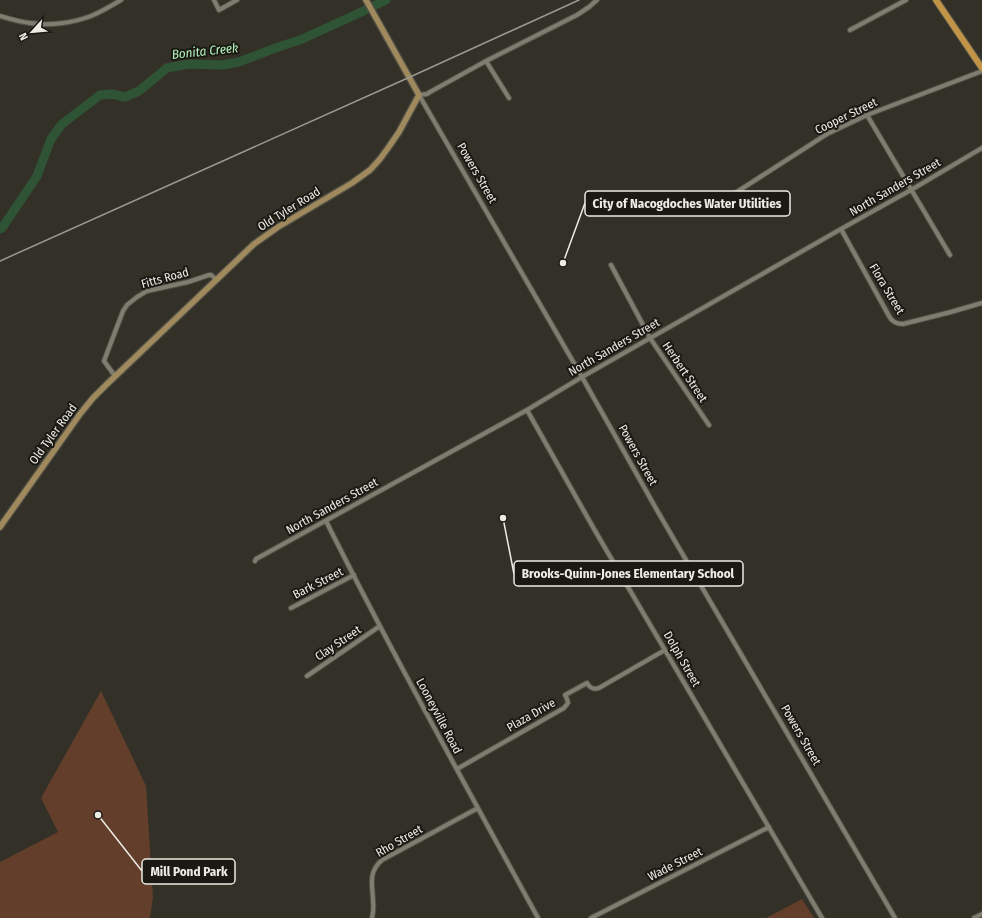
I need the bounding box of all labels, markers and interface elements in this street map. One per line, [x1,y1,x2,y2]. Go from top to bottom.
north arrow [12,12,52,52]
text: N [16,30,31,42]
water label: Bonita Creek [171,40,240,62]
street label: Cooper Street [813,95,879,137]
street label: Powers Street [454,140,500,206]
street label: North Sanders Street [847,155,943,219]
street label: Old Tyler Road [255,184,323,234]
callout: City of Nacogdoches Water Utilities [585,191,790,216]
text: City of Nacogdoches Water Utilities [592,196,782,211]
street label: Flora Street [866,261,908,317]
street label: Fitts Road [140,265,190,291]
street label: North Sanders Street [566,315,662,379]
street label: Herbert Street [660,339,710,405]
street label: Old Tyler Road [26,401,80,467]
street label: Powers Street [616,422,661,488]
street label: North Sanders Street [284,475,380,537]
callout: Brooks-Quinn-Jones Elementary School [514,561,743,586]
street label: Bark Street [291,564,346,602]
text: Brooks-Quinn-Jones Elementary School [522,566,735,581]
street label: Clay Street [312,622,364,663]
street label: Dolph Street [661,629,703,689]
street label: Looneyville Road [413,676,465,756]
street label: Plaza Drive [504,695,558,735]
street label: Powers Street [778,702,824,768]
street label: Rho Street [373,822,425,860]
street label: Wade Street [645,844,705,884]
callout: Mill Pond Park [142,859,235,884]
text: Mill Pond Park [150,864,228,879]

